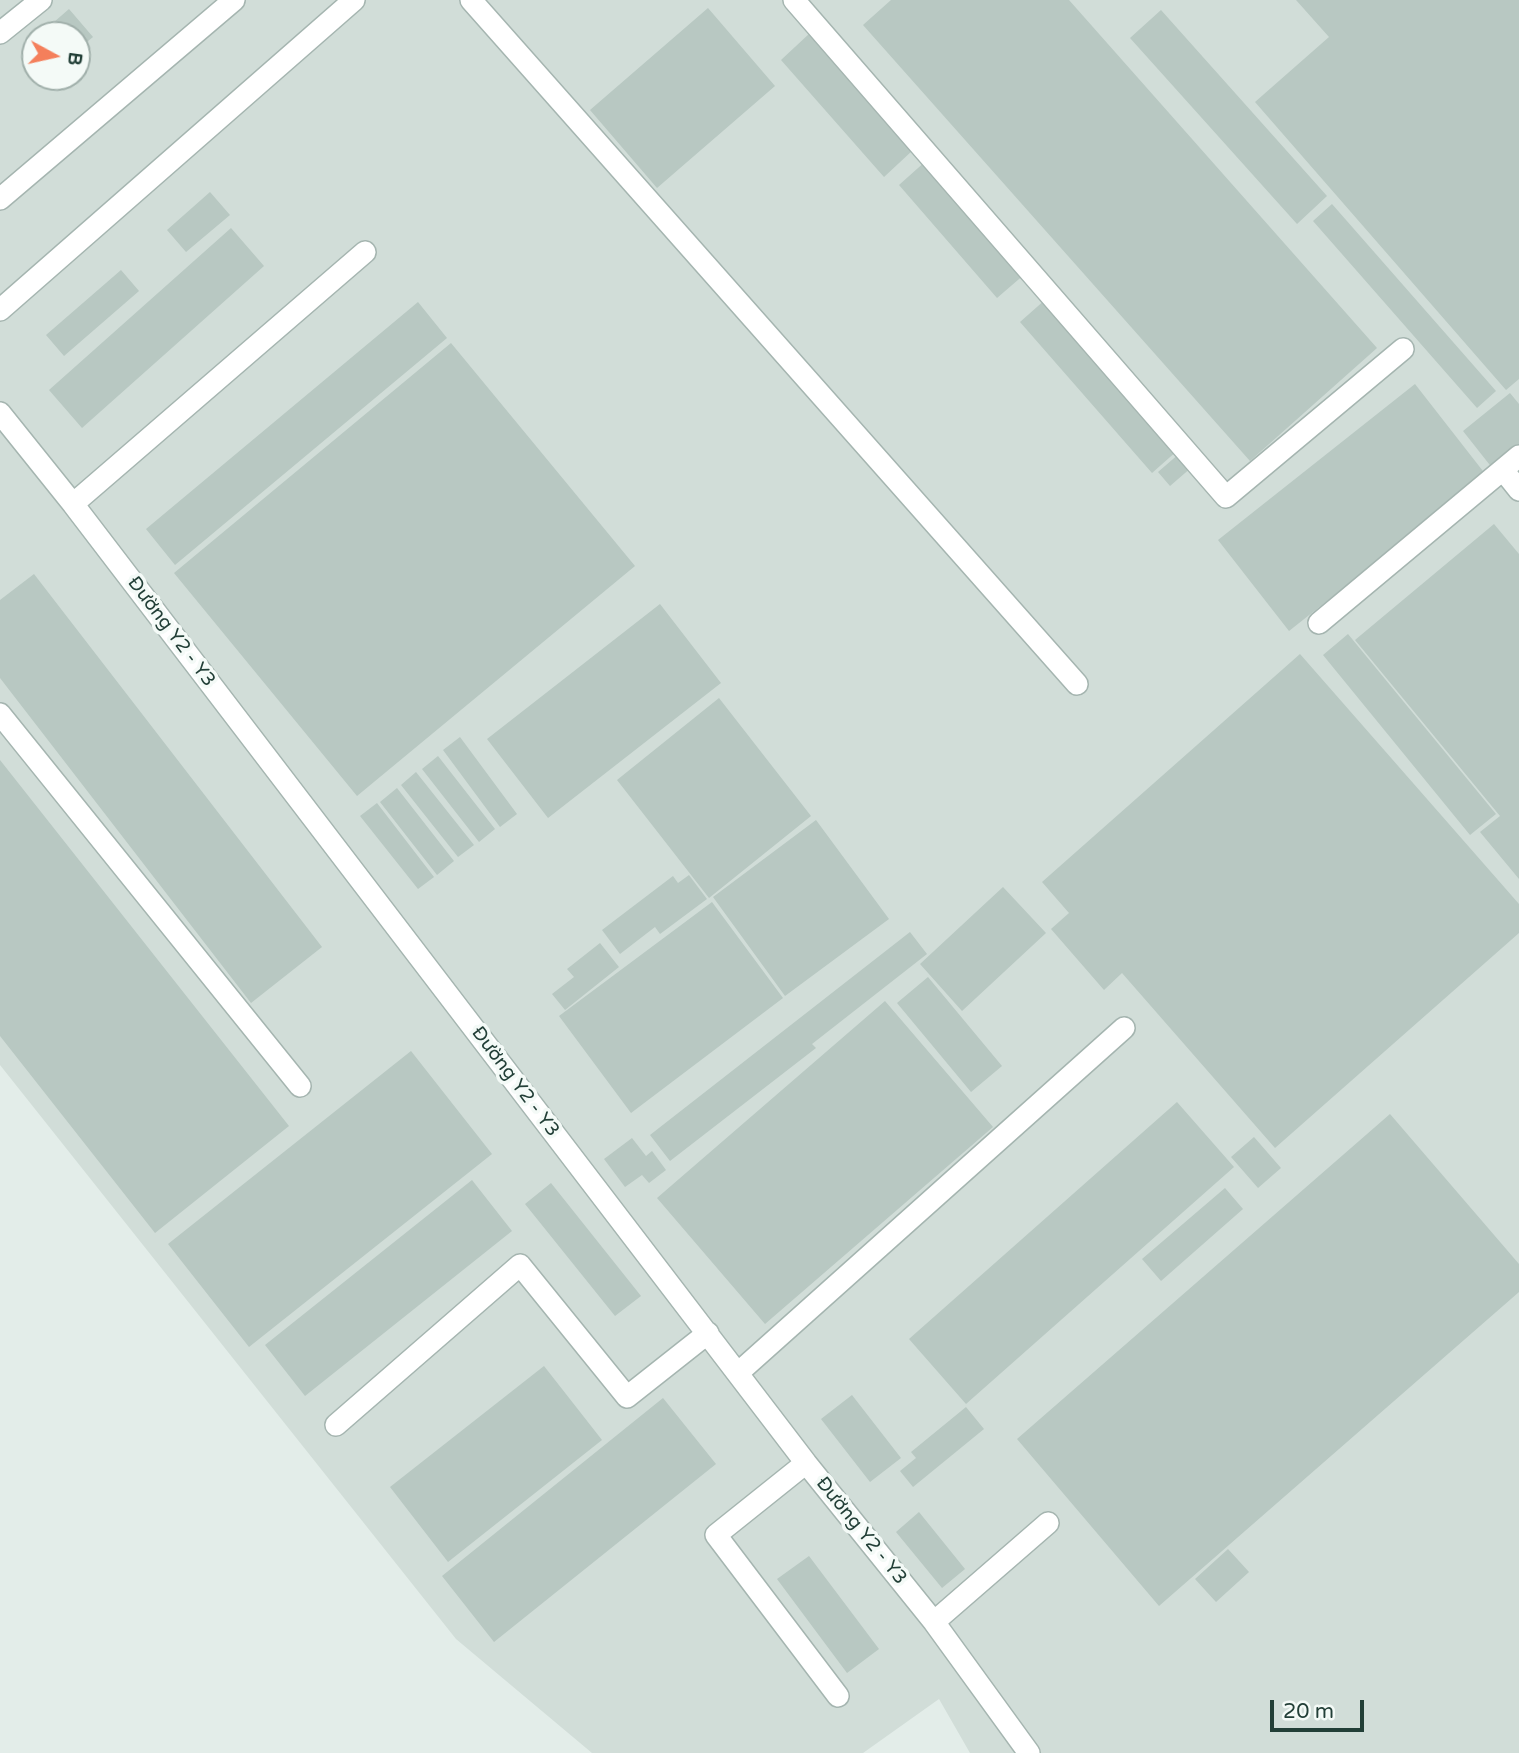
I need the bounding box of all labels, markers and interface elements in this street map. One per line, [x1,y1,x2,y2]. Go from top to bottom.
north arrow [21,21,91,91]
text: B [63,51,87,67]
street label: Đường Y2 - Y3 [122,573,220,691]
street label: Đường Y2 - Y3 [466,1023,564,1141]
street label: Đường Y2 - Y3 [811,1473,911,1589]
scale bar [1274,1686,1368,1730]
text: 20 m [1283,1699,1334,1724]

